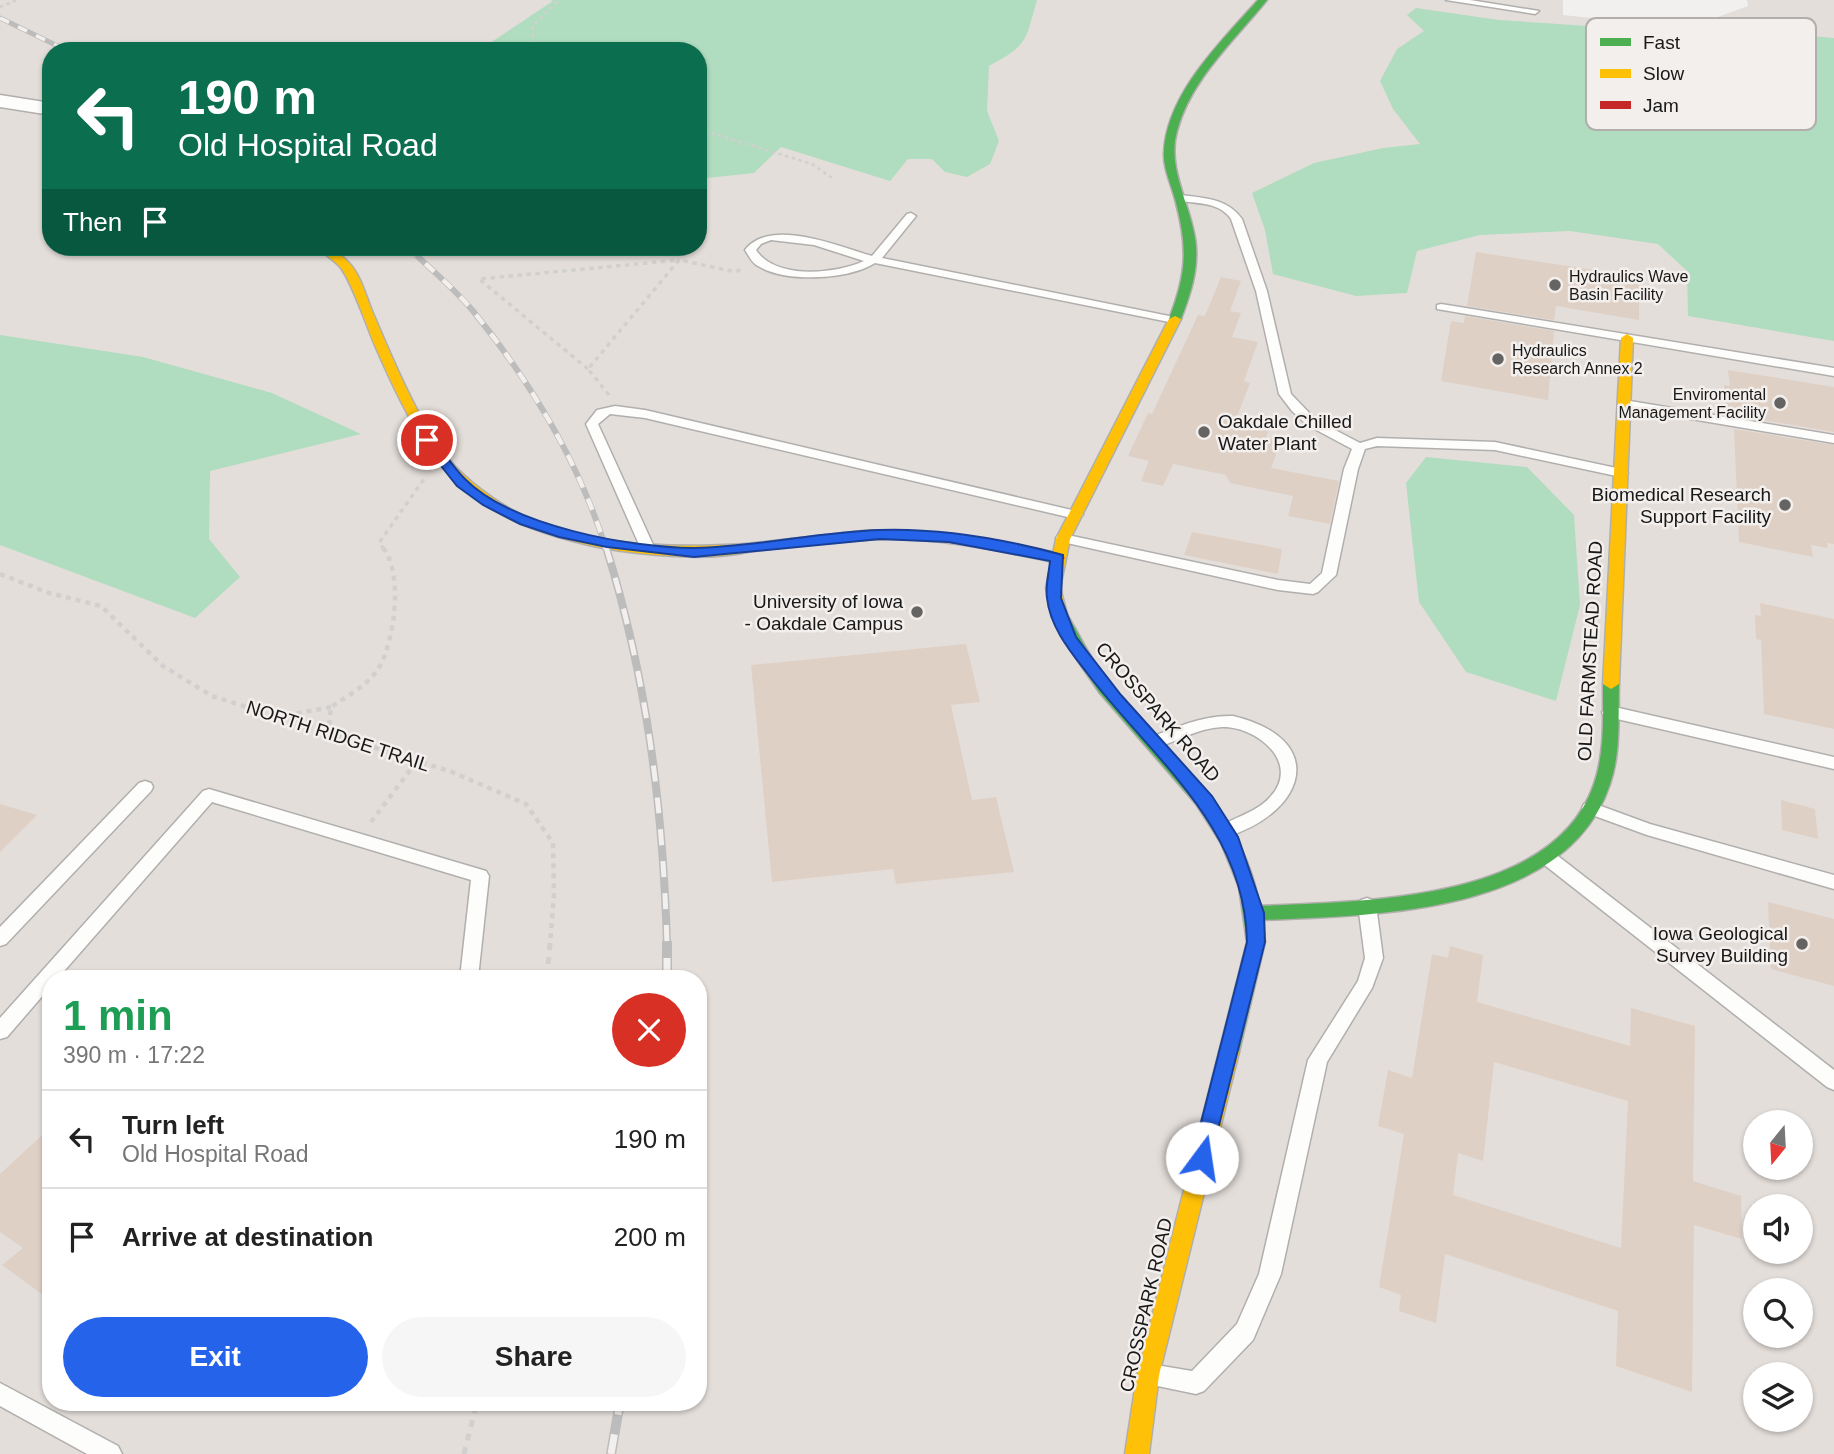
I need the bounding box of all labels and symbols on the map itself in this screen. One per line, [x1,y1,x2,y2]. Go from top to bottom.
legend [1586,18,1816,130]
text: Fast [1643,32,1681,53]
text: Slow [1643,63,1684,84]
text: Jam [1643,95,1679,116]
place label: Hydraulics Wave Basin Facility [1569,268,1689,303]
marker: Hydraulics Wave Basin Facility [1547,277,1563,293]
place label: Hydraulics Research Annex 2 [1512,342,1643,377]
marker: Hydraulics Research Annex 2 [1490,351,1506,367]
place label: Enviromental Management Facility [1618,386,1766,421]
marker: Enviromental Management Facility [1772,395,1788,411]
pin [397,410,457,470]
place label: Oakdale Chilled Water Plant [1218,411,1352,454]
marker: Oakdale Chilled Water Plant [1196,424,1212,440]
place label: Biomedical Research Support Facility [1591,484,1771,527]
marker: Biomedical Research Support Facility [1777,497,1793,513]
street label: OLD FARMSTEAD ROAD [1574,540,1606,762]
place label: University of Iowa - Oakdale Campus [745,591,903,634]
marker: University of Iowa - Oakdale Campus [909,604,925,620]
street label: CROSSPARK ROAD [1092,638,1224,786]
street label: NORTH RIDGE TRAIL [244,696,432,776]
place label: Iowa Geological Survey Building [1653,923,1788,966]
marker: Iowa Geological Survey Building [1794,936,1810,952]
north arrow [1743,1110,1813,1180]
position arrow [1165,1121,1239,1195]
street label: CROSSPARK ROAD [1116,1216,1176,1394]

